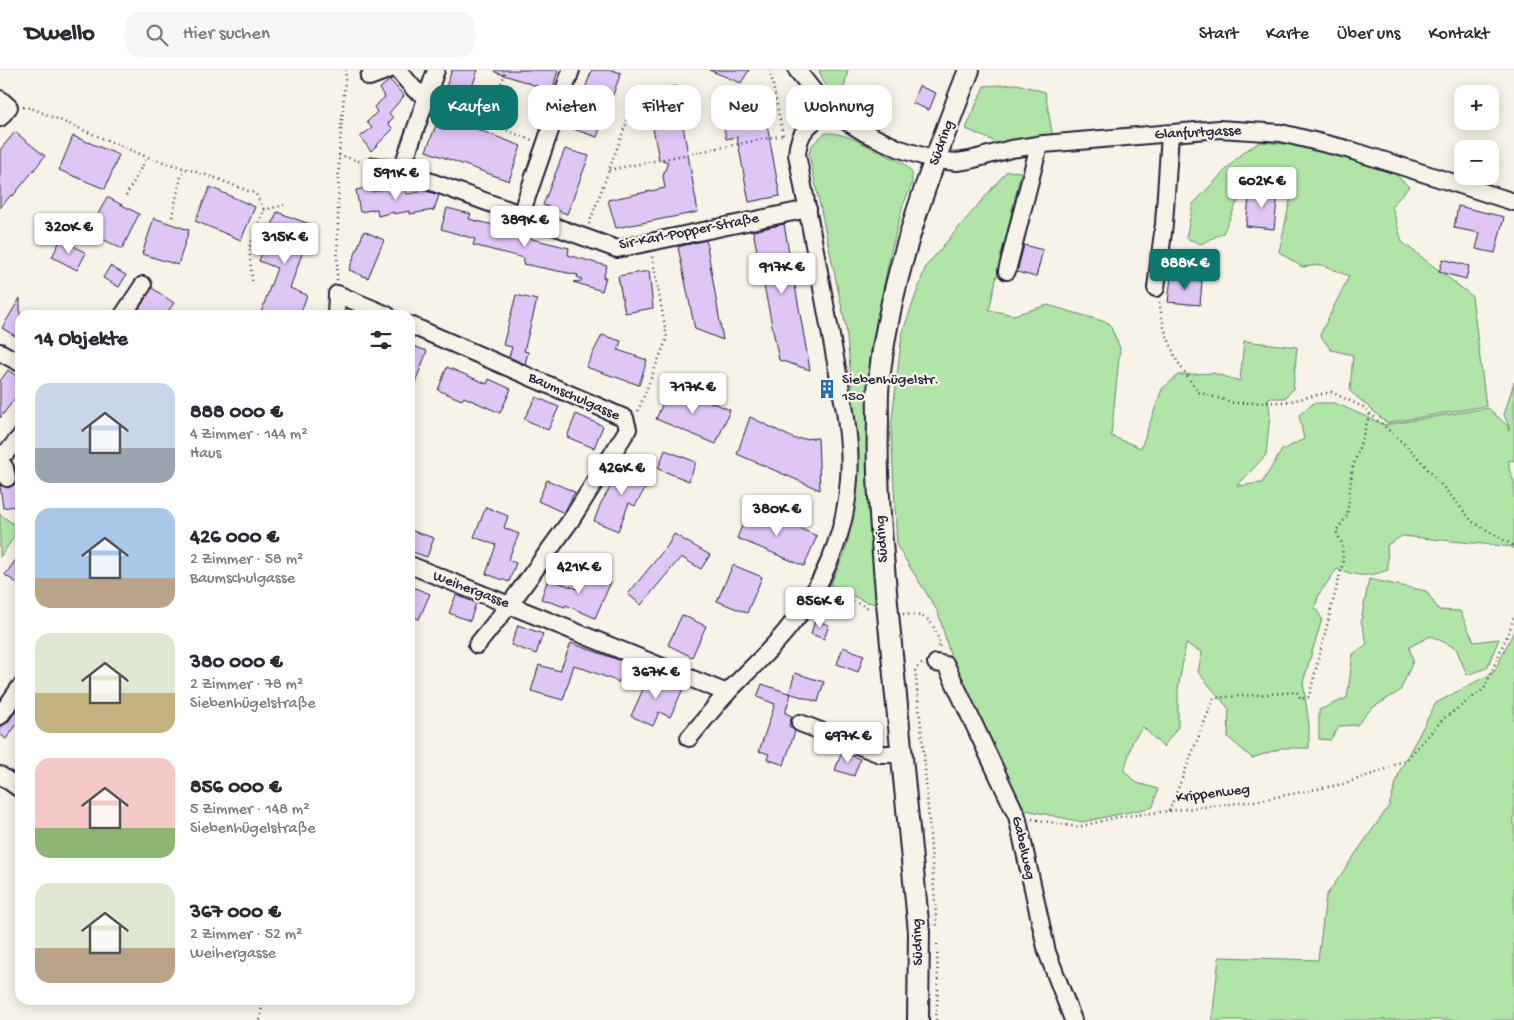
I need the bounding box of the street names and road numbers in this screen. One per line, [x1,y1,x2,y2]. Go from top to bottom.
street label: Südring [926,118,958,168]
street label: Glanfurtgasse [1154,122,1242,144]
street label: Sir-Karl-Popper-Straße [617,210,761,254]
street label: Baumschulgasse [524,368,623,425]
street label: Südring [871,515,893,563]
street label: Weihergasse [430,567,512,613]
street label: Krippenweg [1175,781,1251,807]
street label: Gabelweg [1007,814,1039,882]
street label: Südring [908,918,928,966]

